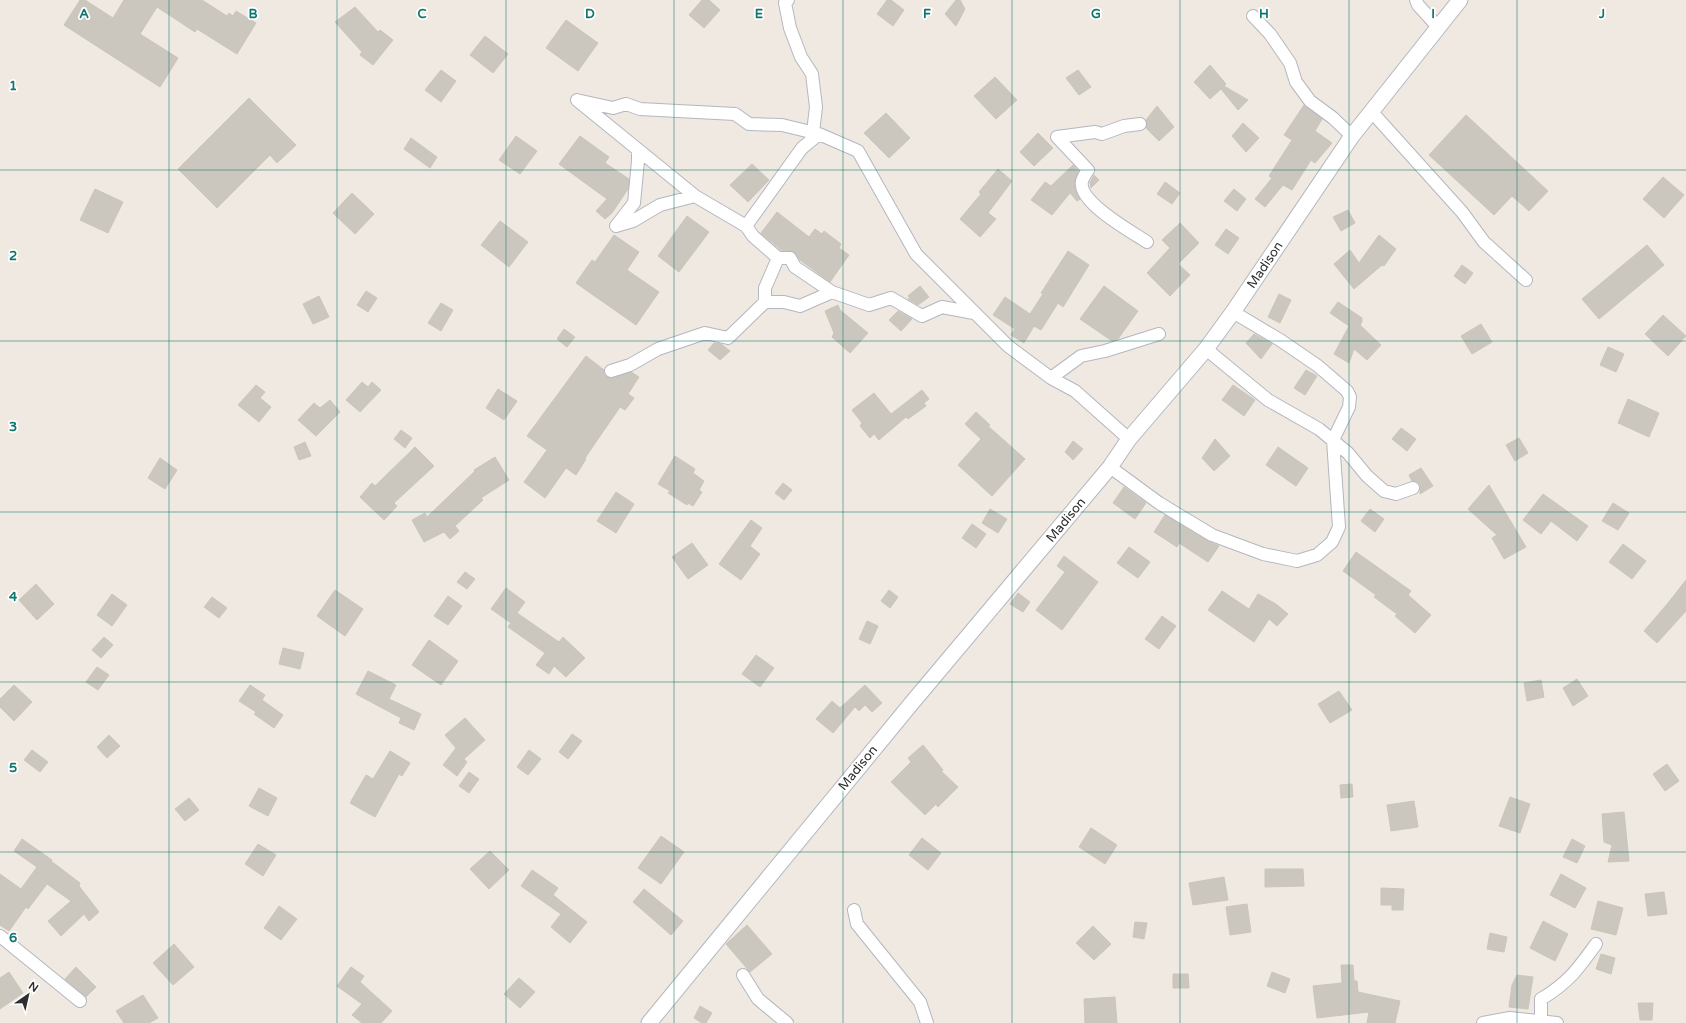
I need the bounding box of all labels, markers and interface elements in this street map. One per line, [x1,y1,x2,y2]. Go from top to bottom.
text: A [79,6,89,22]
text: B [248,6,258,22]
text: C [417,6,427,22]
text: D [585,6,595,22]
text: E [755,6,763,22]
text: F [923,6,931,22]
text: G [1091,6,1101,22]
text: H [1259,6,1269,22]
text: I [1431,6,1435,22]
text: J [1598,6,1605,22]
text: 1 [9,78,17,94]
street label: Madison [1243,238,1287,292]
text: 2 [9,248,17,264]
text: 3 [9,419,17,435]
street label: Madison [1043,494,1089,546]
text: 4 [9,589,18,605]
street label: Madison [835,742,881,794]
text: 5 [9,760,17,776]
text: 6 [9,930,17,946]
north arrow [8,975,48,1015]
text: N [26,979,41,995]

